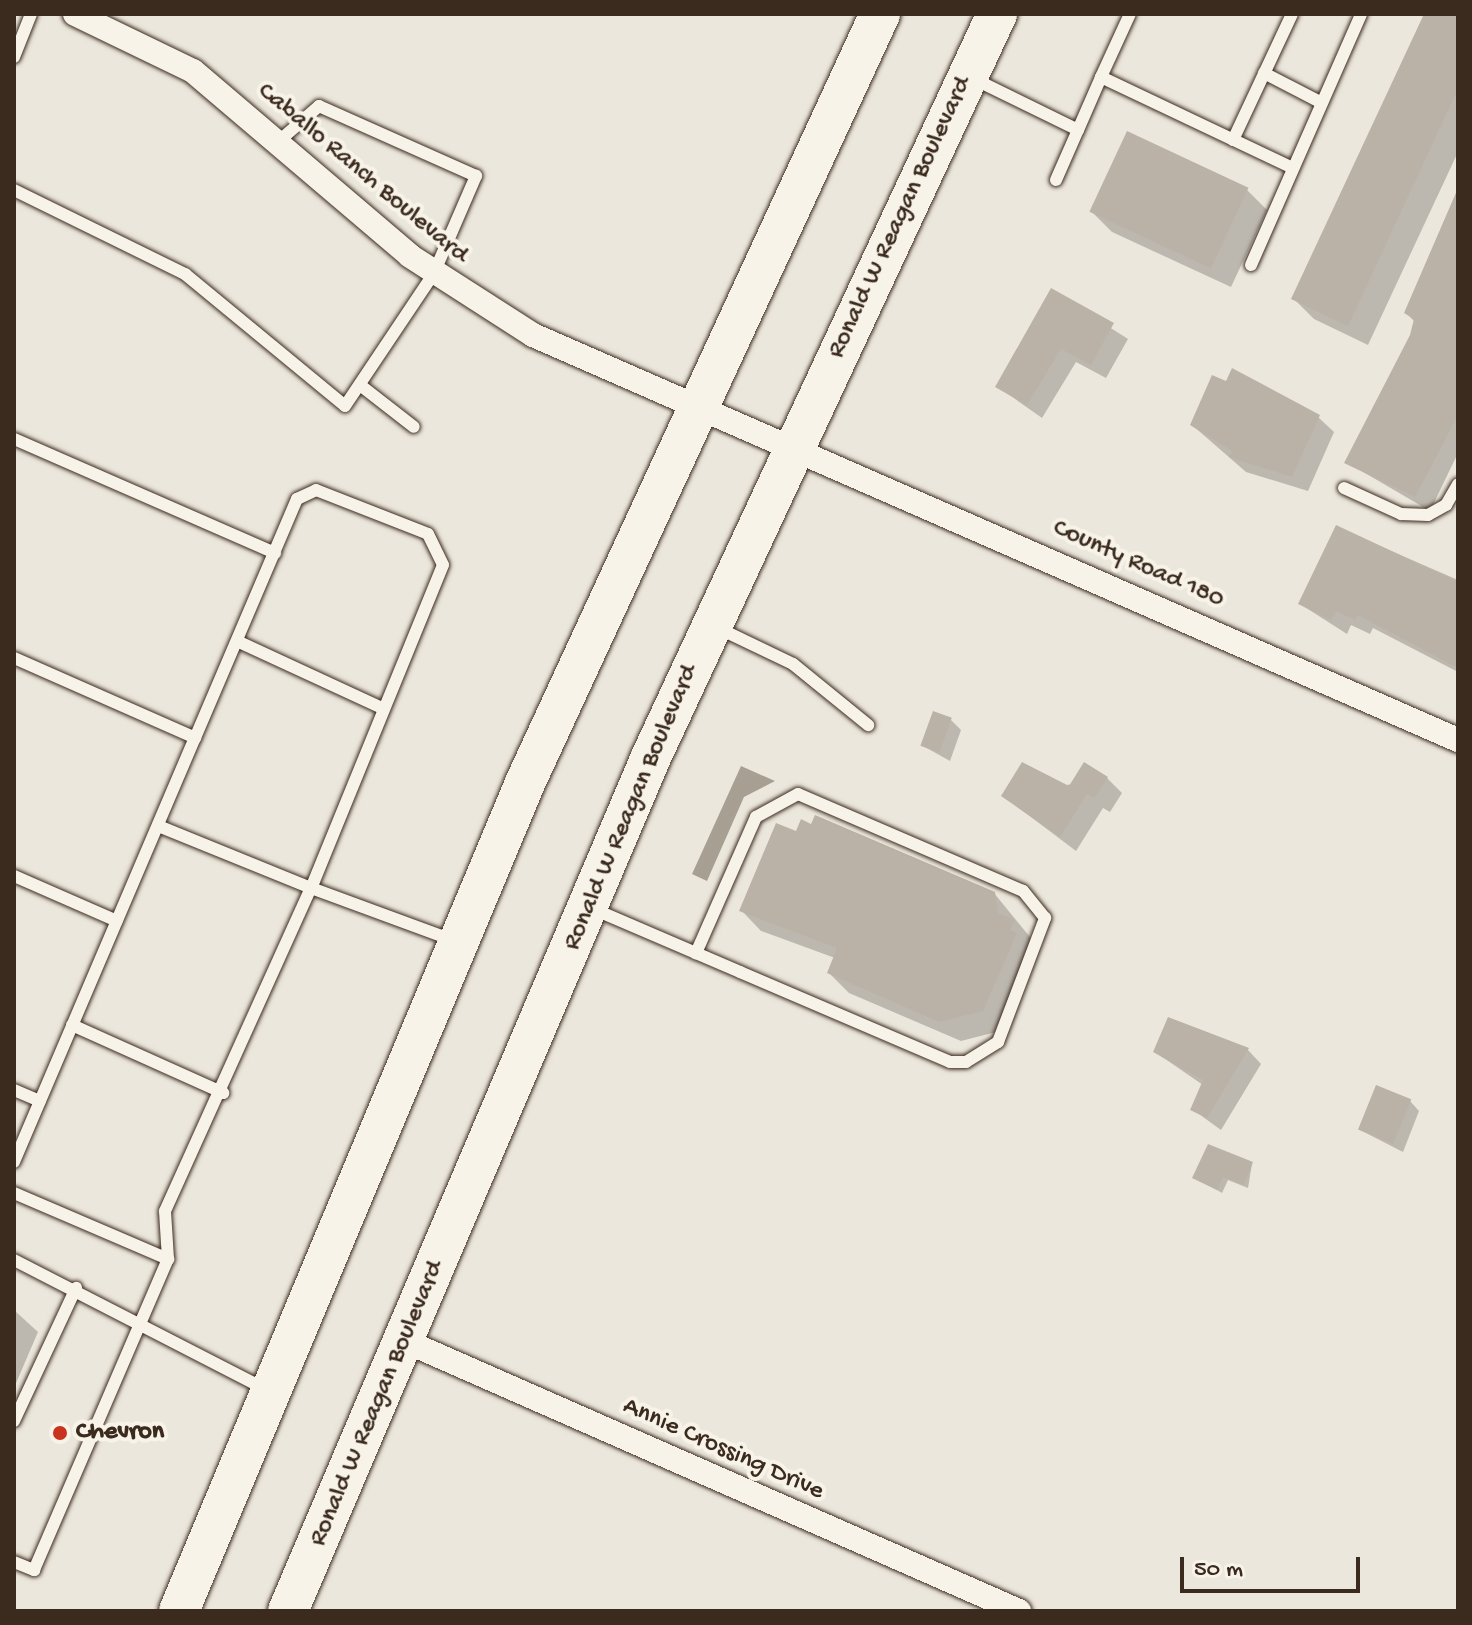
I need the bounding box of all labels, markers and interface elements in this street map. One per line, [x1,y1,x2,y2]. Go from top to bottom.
street label: Ronald W Reagan Boulevard [822,72,980,364]
street label: Caballo Ranch Boulevard [250,77,474,271]
street label: County Road 180 [1048,513,1228,617]
street label: Ronald W Reagan Boulevard [558,661,706,955]
street label: Ronald W Reagan Boulevard [304,1257,452,1551]
street label: Annie Crossing Drive [618,1392,828,1508]
place label: Chevron [76,1417,164,1449]
marker: Chevron [51,1424,69,1442]
scale bar [1184,1541,1364,1591]
text: 50 m [1194,1556,1243,1585]

